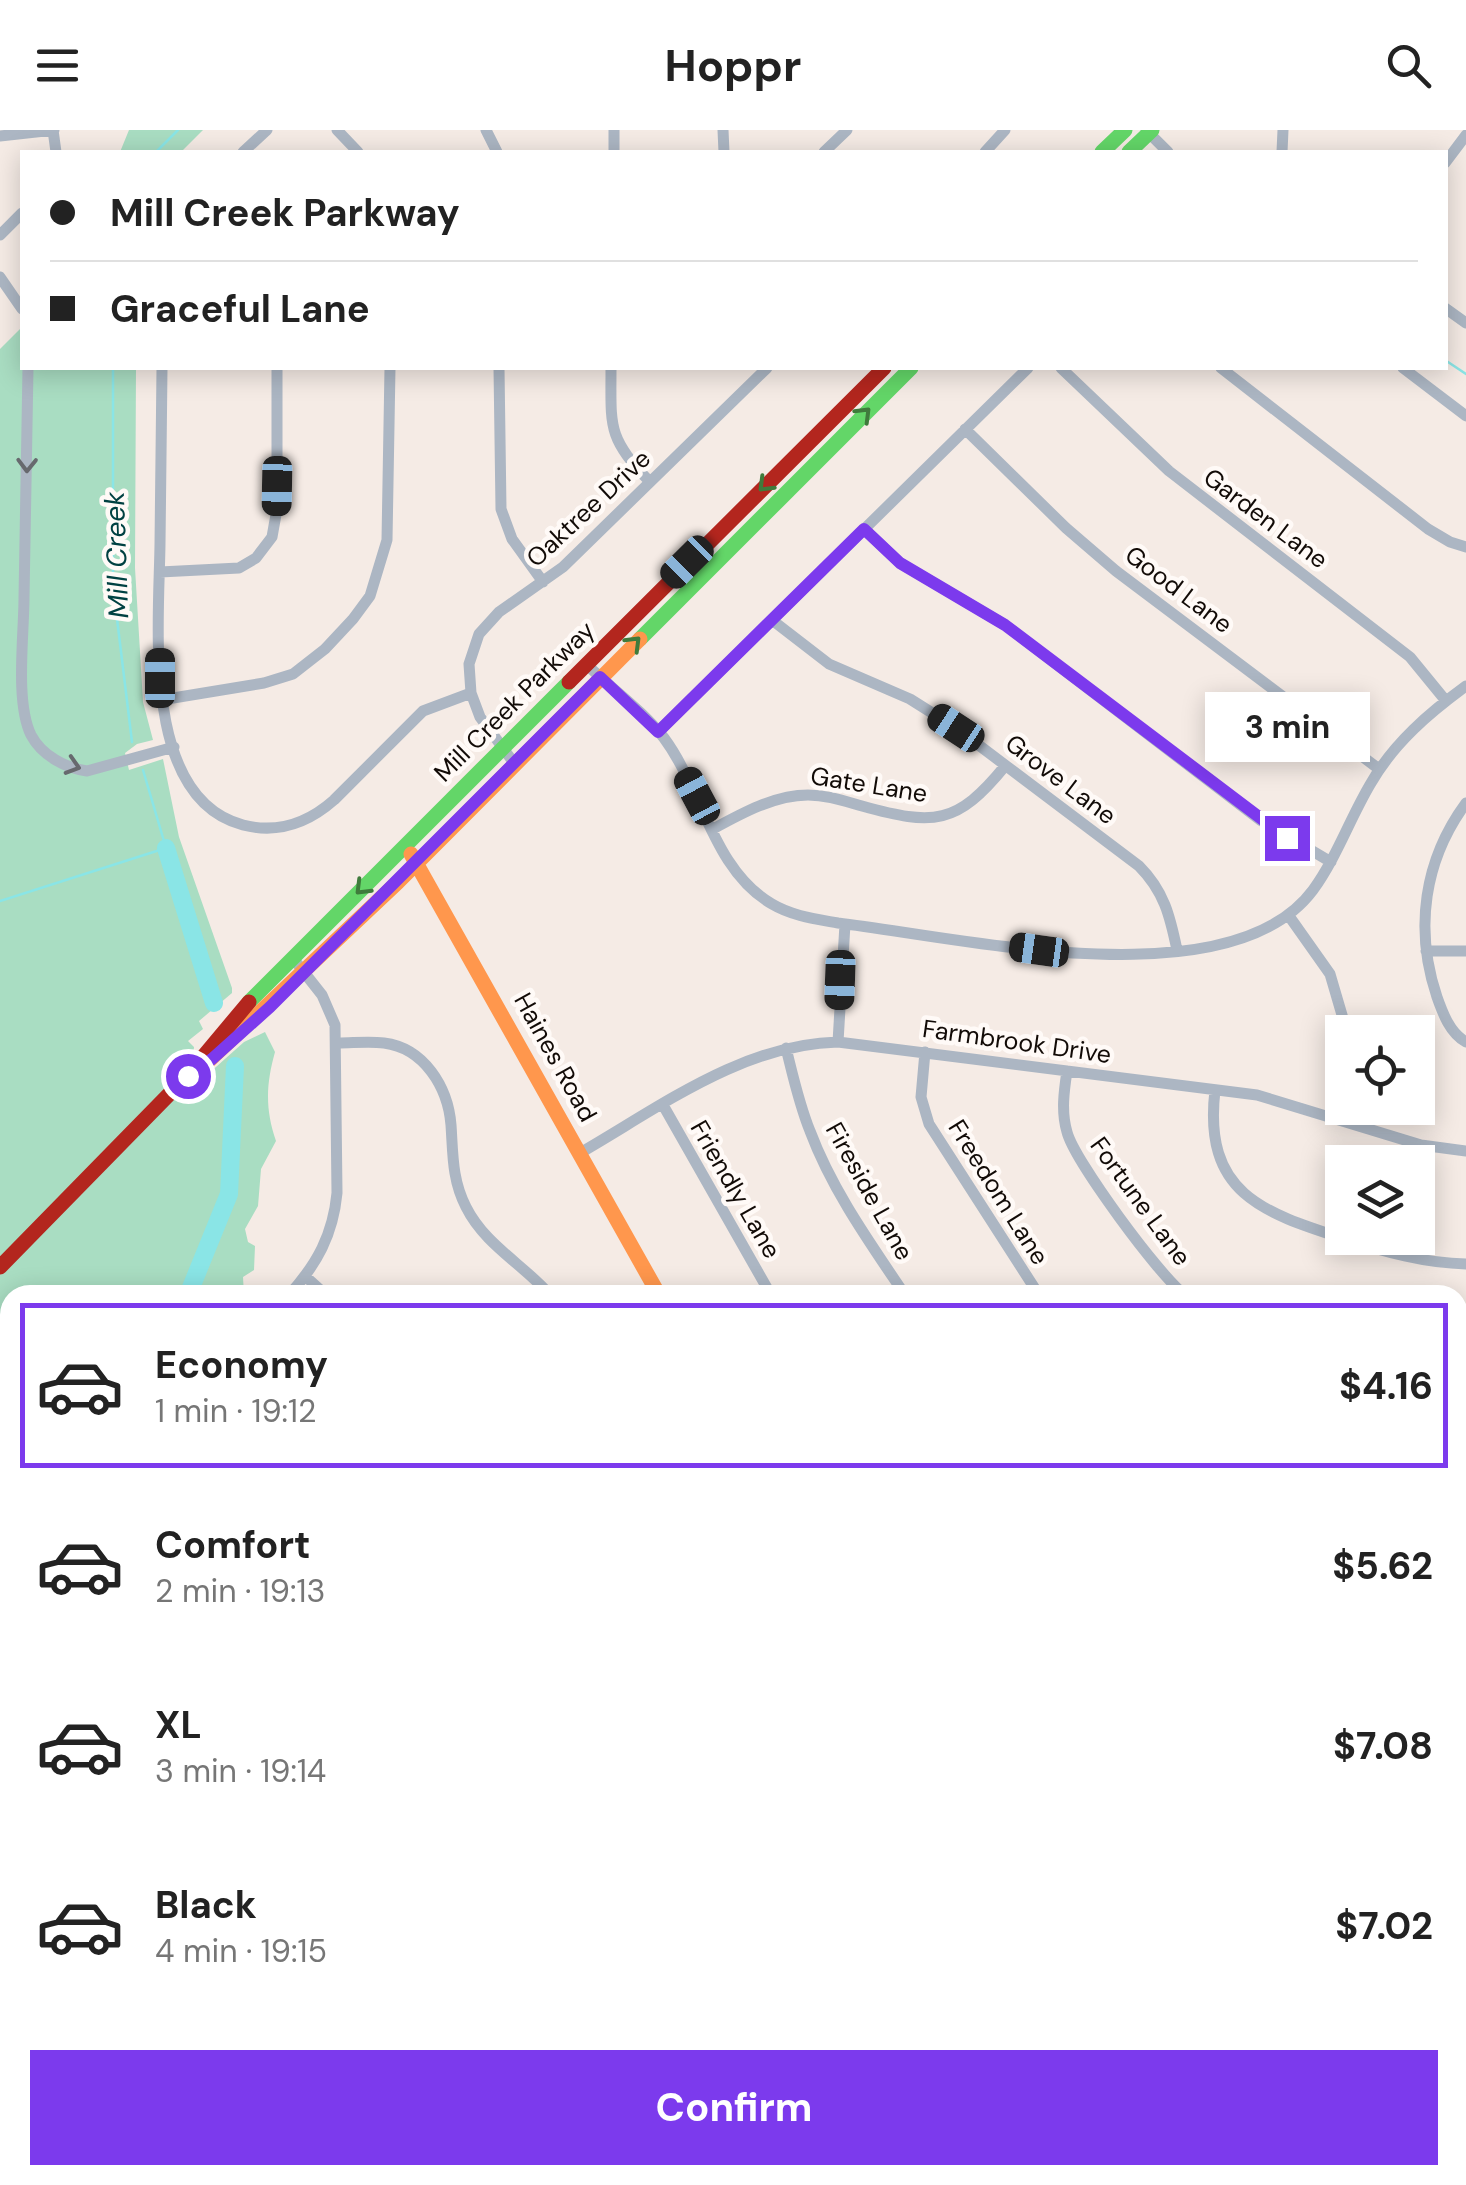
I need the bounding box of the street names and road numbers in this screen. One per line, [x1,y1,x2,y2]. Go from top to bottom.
street label: Oaktree Drive [519,442,658,574]
street label: Garden Lane [1197,461,1335,576]
street label: Good Lane [1118,538,1239,641]
street label: Mill Creek Parkway [427,614,602,789]
street label: Grove Lane [999,727,1123,832]
street label: Gate Lane [808,759,930,810]
street label: Haines Road [507,987,605,1128]
street label: Farmbrook Drive [920,1012,1113,1071]
street label: Freedom Lane [941,1113,1056,1271]
street label: Friendly Lane [683,1114,788,1264]
street label: Fireside Lane [818,1116,921,1266]
street label: Fortune Lane [1083,1130,1198,1272]

